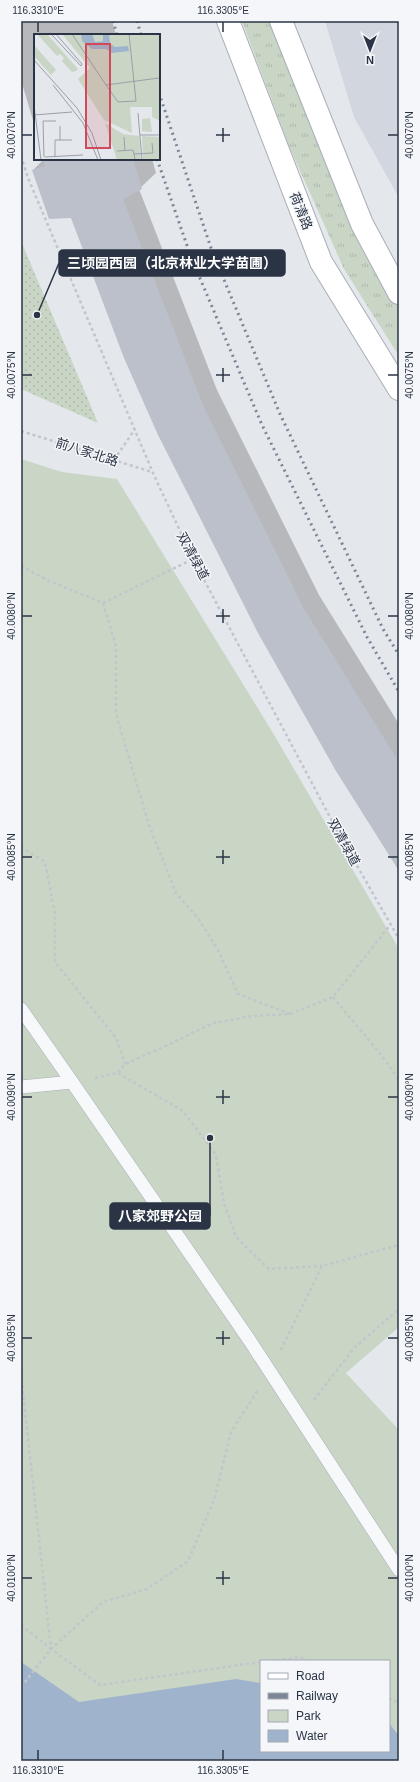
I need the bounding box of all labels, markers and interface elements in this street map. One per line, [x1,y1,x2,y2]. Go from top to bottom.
text: 116.3310°E [12,5,64,16]
text: 116.3305°E [197,5,249,16]
north arrow [350,30,390,70]
inset map [34,34,160,160]
text: N [366,54,374,66]
text: 40.0070°N [6,111,17,159]
text: 40.0070°N [404,111,415,159]
street label: 荷清路 [287,190,315,232]
callout: 三顷园西园（北京林业大学苗圃） [59,250,285,276]
text: 三顷园西园（北京林业大学苗圃） [67,255,277,271]
text: 40.0075°N [6,351,17,399]
text: 40.0075°N [404,351,415,399]
street label: 前八家北路 [54,435,120,469]
street label: 双清绿道 [174,530,212,582]
text: 40.0080°N [6,592,17,640]
text: 40.0080°N [404,592,415,640]
street label: 双清绿道 [325,816,363,868]
text: 40.0085°N [6,833,17,881]
text: 40.0085°N [404,833,415,881]
text: 40.0090°N [6,1073,17,1121]
text: 40.0090°N [404,1073,415,1121]
callout: 八家郊野公园 [110,1203,210,1229]
text: 八家郊野公园 [118,1208,202,1224]
text: 40.0095°N [6,1314,17,1362]
text: 40.0095°N [404,1314,415,1362]
text: 40.0100°N [6,1554,17,1602]
text: 40.0100°N [404,1554,415,1602]
legend [260,1660,390,1752]
text: Road [296,1669,325,1683]
text: Railway [296,1689,338,1703]
text: Park [296,1709,322,1723]
text: Water [296,1729,328,1743]
text: 116.3310°E [12,1765,64,1776]
text: 116.3305°E [197,1765,249,1776]

